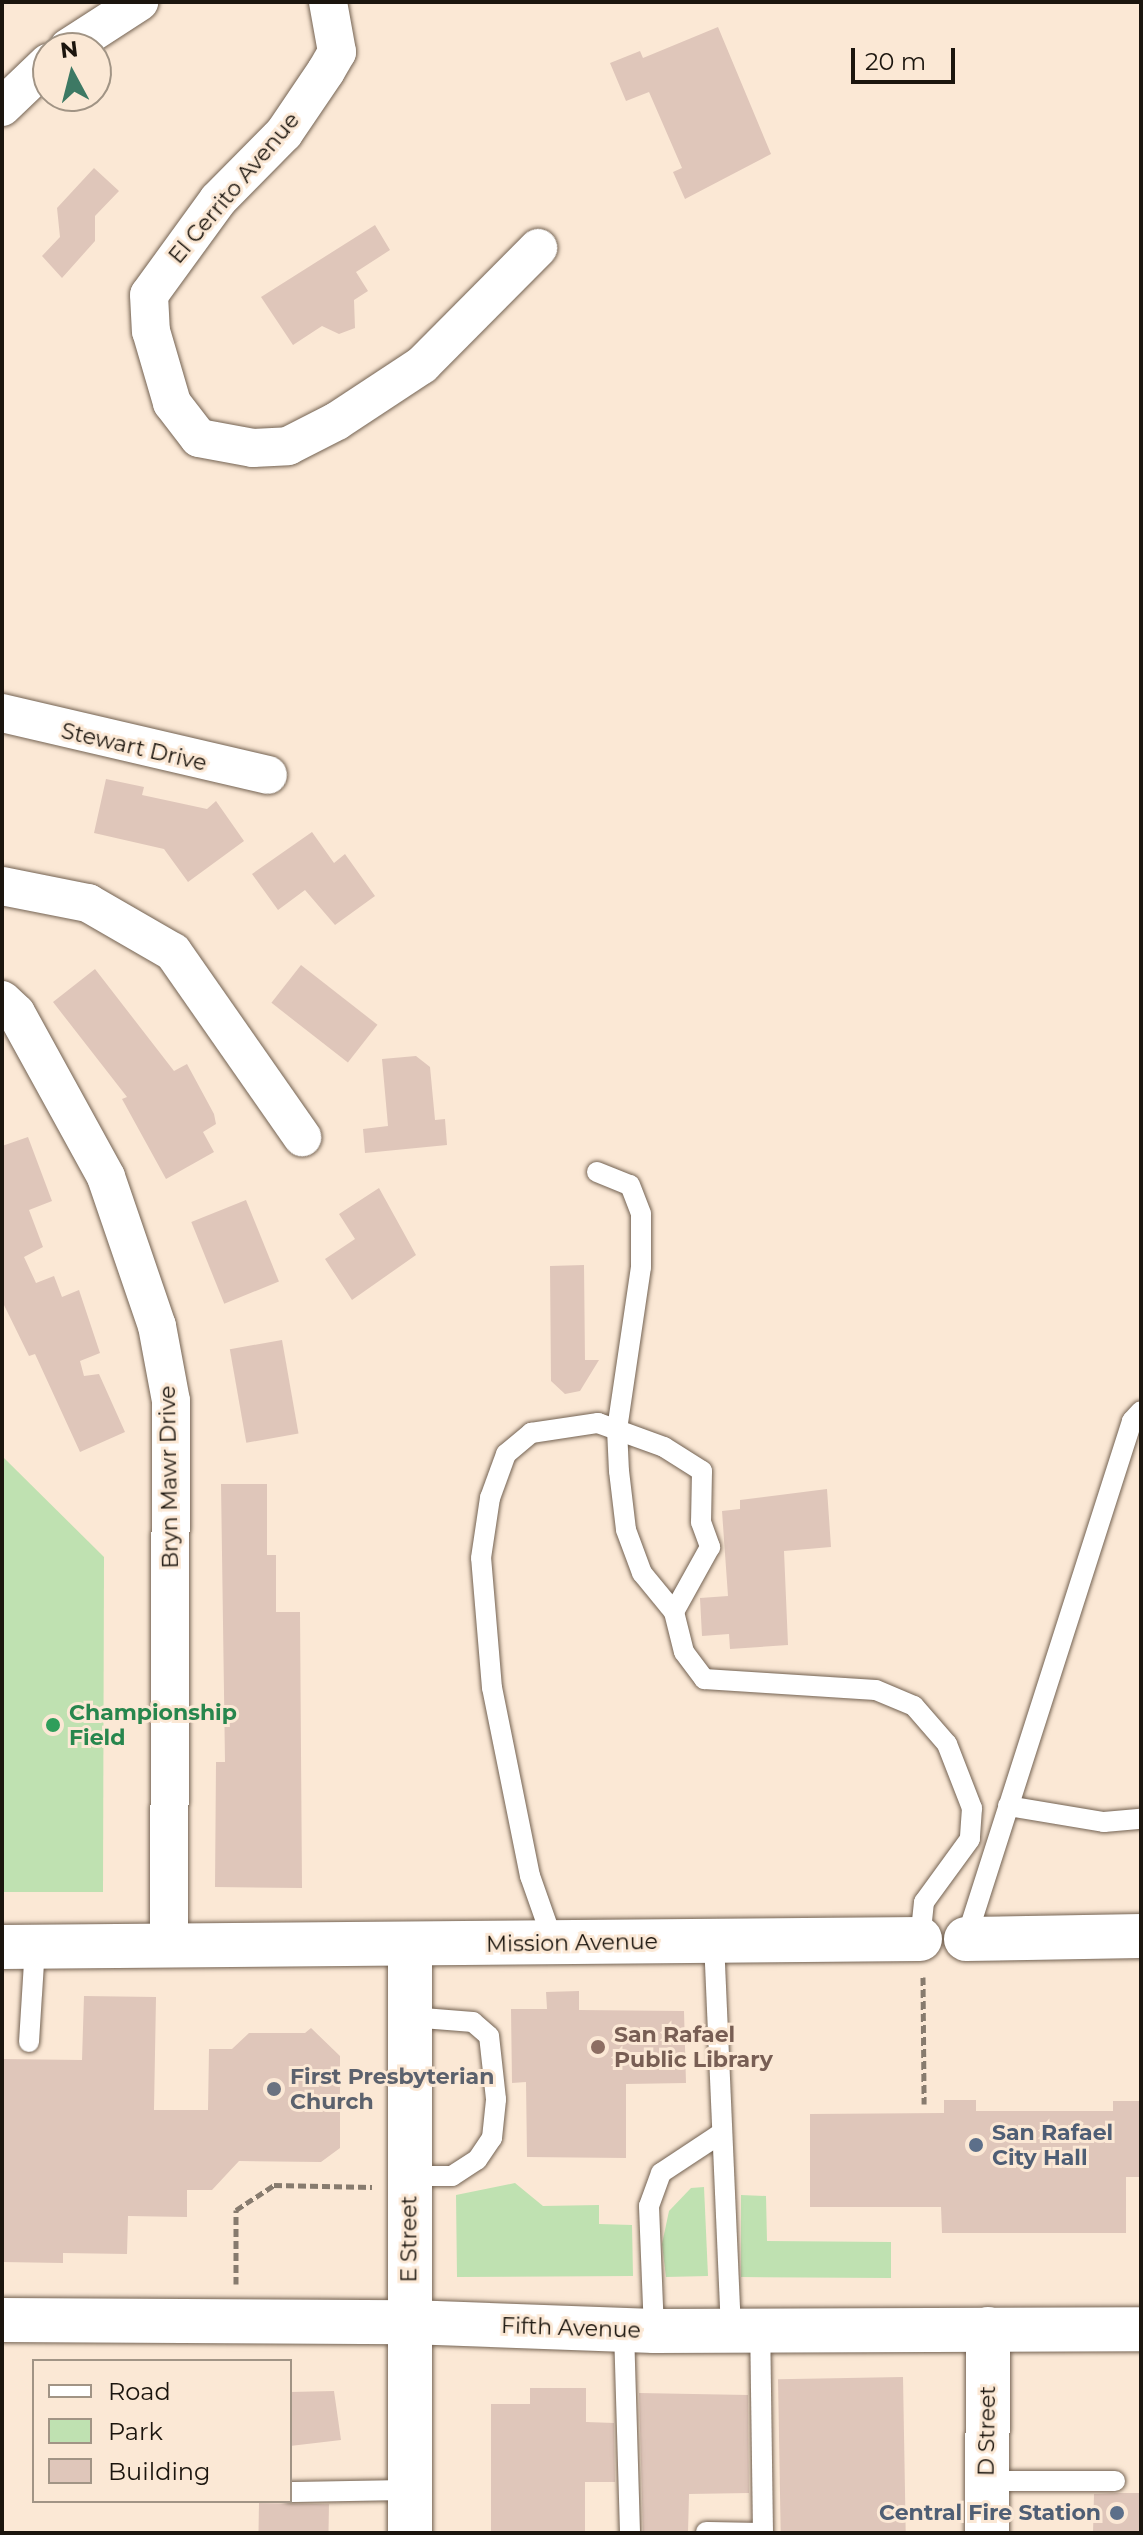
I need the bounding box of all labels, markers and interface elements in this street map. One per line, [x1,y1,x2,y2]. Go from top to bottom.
north arrow [32,32,112,112]
scale bar [855,32,959,82]
text: N [59,35,80,64]
text: 20 m [865,47,926,76]
street label: El Cerrito Avenue [163,107,305,269]
street label: Stewart Drive [59,717,209,777]
street label: Bryn Mawr Drive [154,1385,184,1569]
place label: Championship Field [69,1699,237,1750]
marker: Championship Field [44,1716,62,1734]
street label: Mission Avenue [486,1928,658,1958]
place label: San Rafael Public Library [614,2021,773,2072]
marker: San Rafael Public Library [589,2038,607,2056]
place label: First Presbyterian Church [290,2063,494,2114]
marker: First Presbyterian Church [265,2080,283,2098]
place label: San Rafael City Hall [992,2119,1113,2170]
marker: San Rafael City Hall [967,2136,985,2154]
street label: E Street [396,2196,422,2282]
street label: Fifth Avenue [501,2312,641,2344]
legend [32,2359,292,2503]
text: Road [108,2377,171,2406]
street label: D Street [973,2386,1001,2476]
text: Park [108,2417,163,2446]
text: Building [108,2457,211,2486]
place label: Central Fire Station [879,2500,1101,2526]
marker: Central Fire Station [1108,2504,1126,2522]

